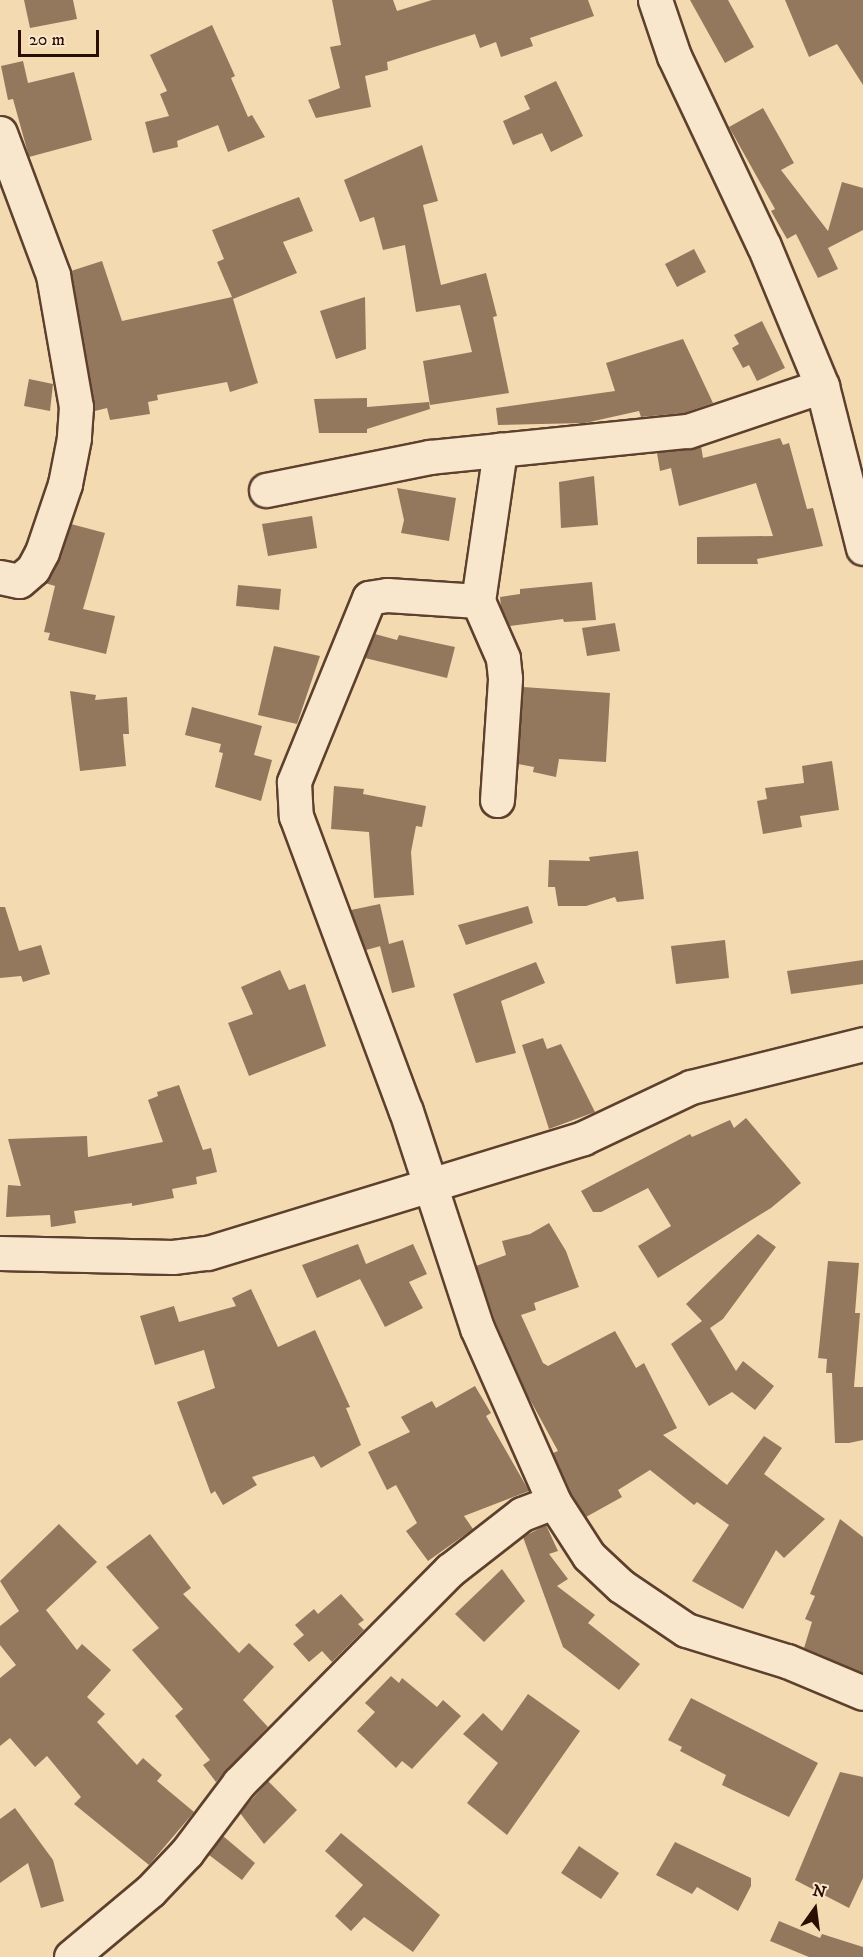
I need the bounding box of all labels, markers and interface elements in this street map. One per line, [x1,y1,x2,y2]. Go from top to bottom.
scale bar [21,18,102,56]
text: 20 m [29,29,65,51]
north arrow [785,1879,845,1939]
text: N [811,1880,828,1903]

